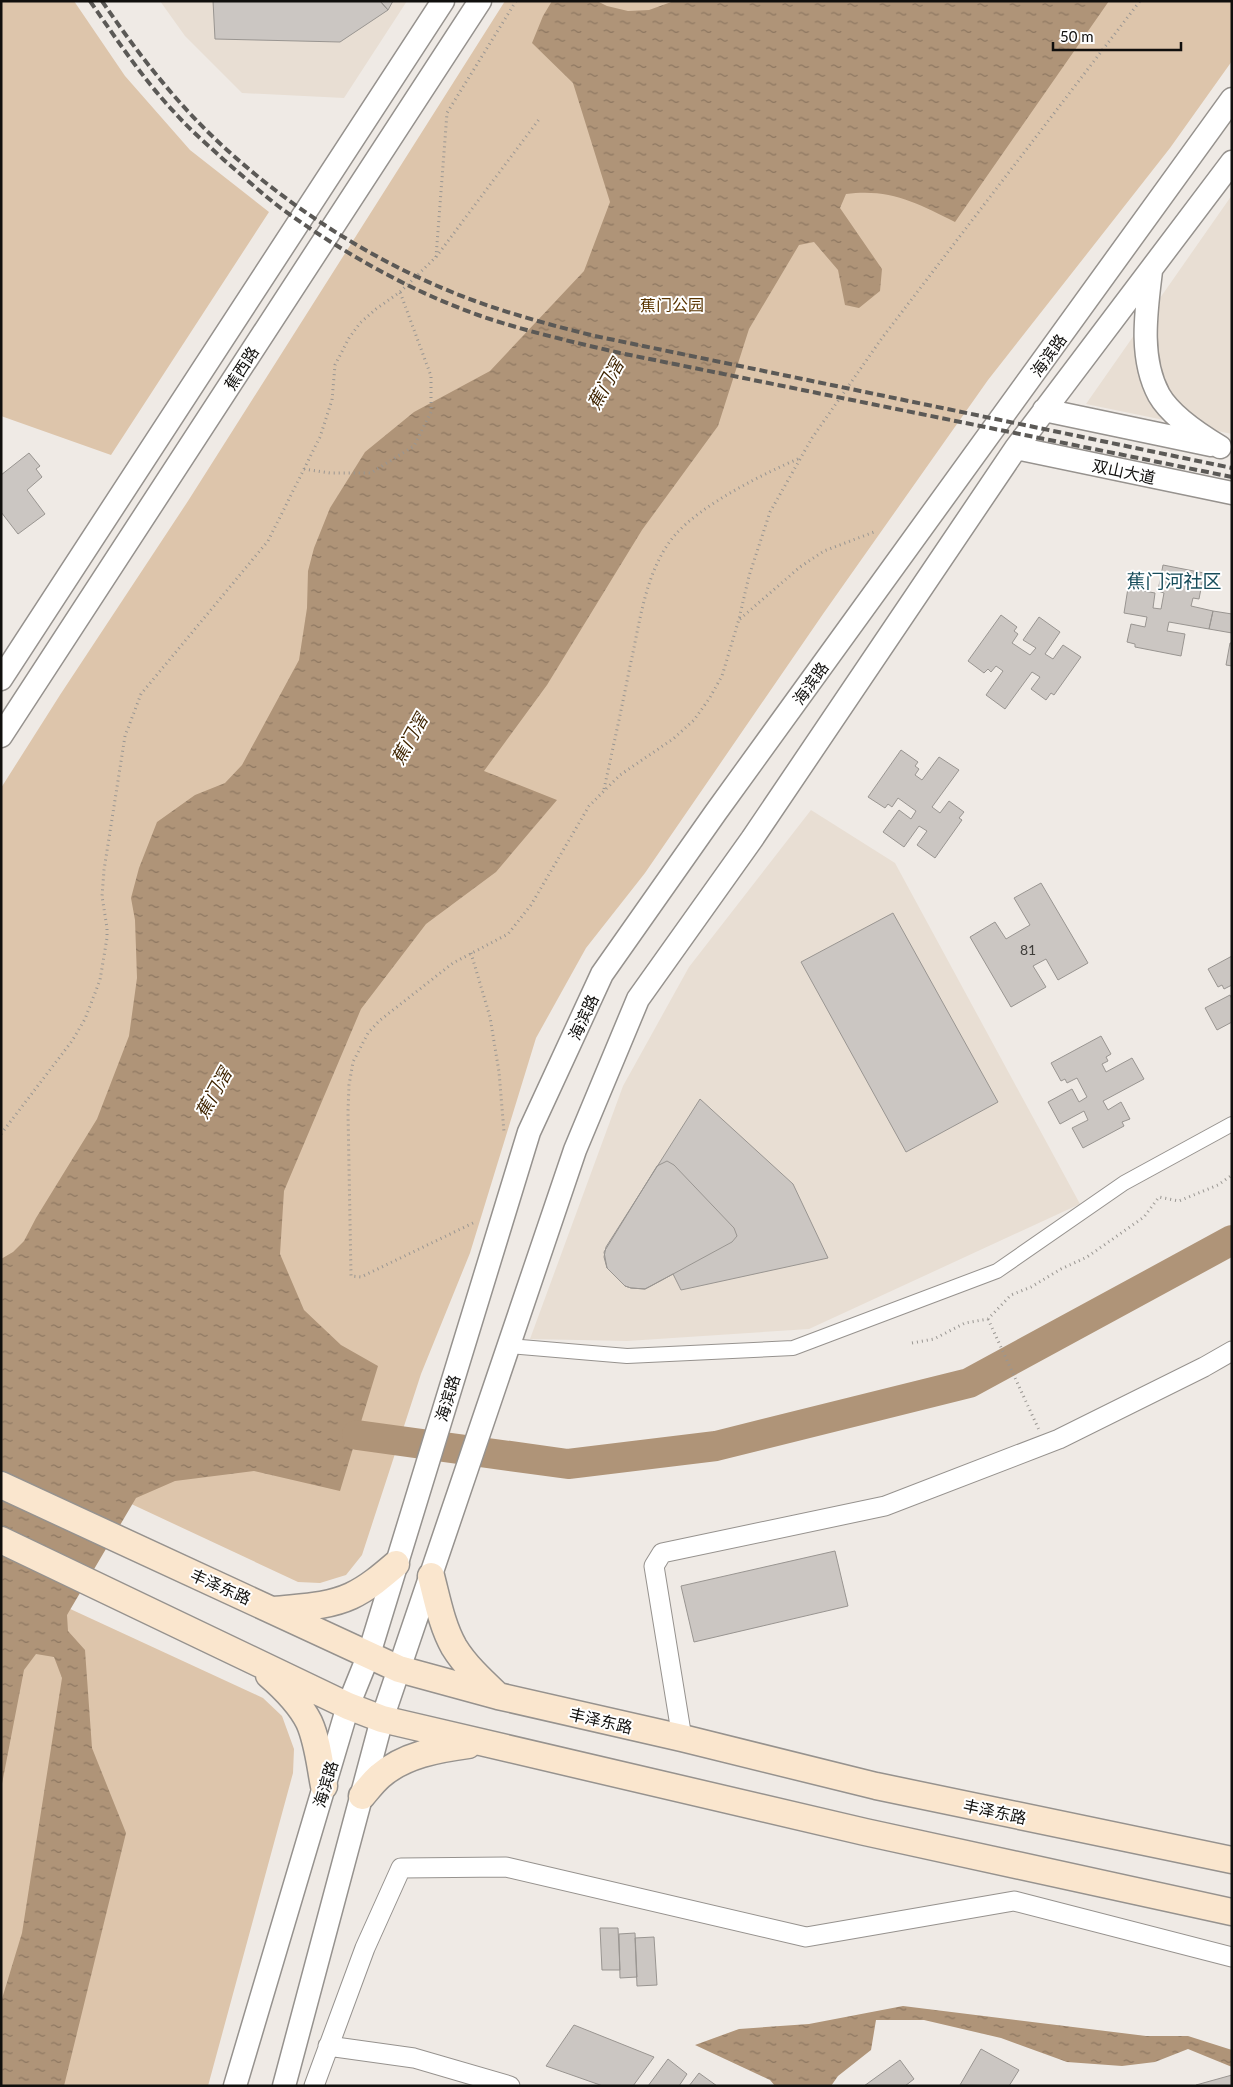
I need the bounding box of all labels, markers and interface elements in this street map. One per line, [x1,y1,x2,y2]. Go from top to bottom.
scale bar [1053,20,1180,52]
text: 50 m [1060,27,1094,45]
park label: 蕉门公园 [640,295,704,314]
street label: 海滨路 [1026,330,1070,380]
street label: 蕉西路 [220,343,262,393]
water label: 蕉门滘 [582,352,629,413]
street label: 双山大道 [1091,455,1157,487]
district label: 蕉门河社区 [1126,569,1222,592]
street label: 海滨路 [788,658,832,708]
water label: 蕉门滘 [386,707,433,768]
house number: 81 [1020,941,1036,958]
street label: 海滨路 [564,991,602,1043]
water label: 蕉门滘 [190,1061,237,1122]
street label: 海滨路 [431,1372,463,1424]
street label: 丰泽东路 [188,1564,254,1608]
street label: 丰泽东路 [568,1704,634,1736]
street label: 海滨路 [309,1758,341,1810]
street label: 丰泽东路 [962,1795,1028,1827]

